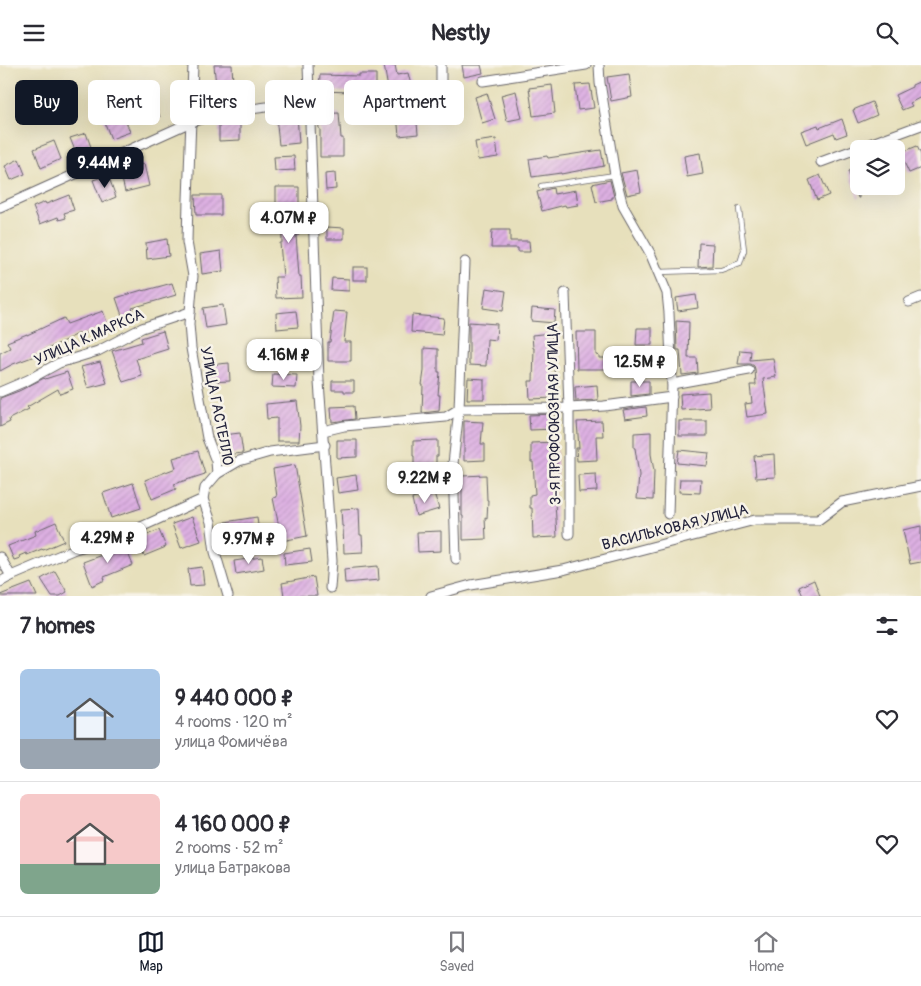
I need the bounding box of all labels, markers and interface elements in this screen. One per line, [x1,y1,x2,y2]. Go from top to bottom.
icon: menu [20,19,48,47]
text: Nestly [431,19,490,47]
icon: search [873,19,901,47]
chip: Buy [15,80,78,125]
chip: Rent [88,80,160,125]
chip: Filters [170,80,255,125]
chip: New [265,80,334,125]
chip: Apartment [344,80,464,125]
map controls [850,140,905,195]
button: layers [850,140,905,195]
pin: 9.44M ₽ [59,147,151,189]
text: 9.44M ₽ [78,153,132,173]
pin: 4.07M ₽ [243,201,335,244]
text: 4.07M ₽ [261,208,317,228]
street label: УЛИЦА К.МАРКСА [31,305,147,370]
street label: 3-Я ПРОФСОЮЗНАЯ УЛИЦА [543,323,566,505]
pin: 4.16M ₽ [238,339,330,381]
street label: УЛИЦА ГАСТЕЛЛО [196,345,237,467]
text: 4.16M ₽ [258,345,310,365]
pin: 12.5M ₽ [594,345,686,388]
text: 12.5M ₽ [614,352,666,372]
pin: 9.22M ₽ [379,461,471,504]
text: 9.22M ₽ [398,468,452,488]
street label: ВАСИЛЬКОВАЯ УЛИЦА [600,500,751,555]
pin: 4.29M ₽ [62,521,154,564]
pin: 9.97M ₽ [203,523,295,565]
text: 4.29M ₽ [81,528,135,548]
text: 9.97M ₽ [222,529,276,549]
icon: filters [873,612,901,640]
text: 7 homes [20,613,95,640]
text: 9 440 000 ₽ [175,685,294,712]
icon: home [60,689,120,749]
icon: heart [873,705,901,733]
text: 4 rooms · 120 m² [175,712,292,732]
text: улица Фомичёва [175,732,287,752]
text: 4 160 000 ₽ [175,811,291,838]
icon: home [60,814,120,874]
icon: heart [873,830,901,858]
text: 2 rooms · 52 m² [175,838,284,858]
text: улица Батракова [175,858,291,878]
tab: Map [137,928,165,975]
tab: Saved [439,928,474,975]
tab: Home [749,928,784,975]

